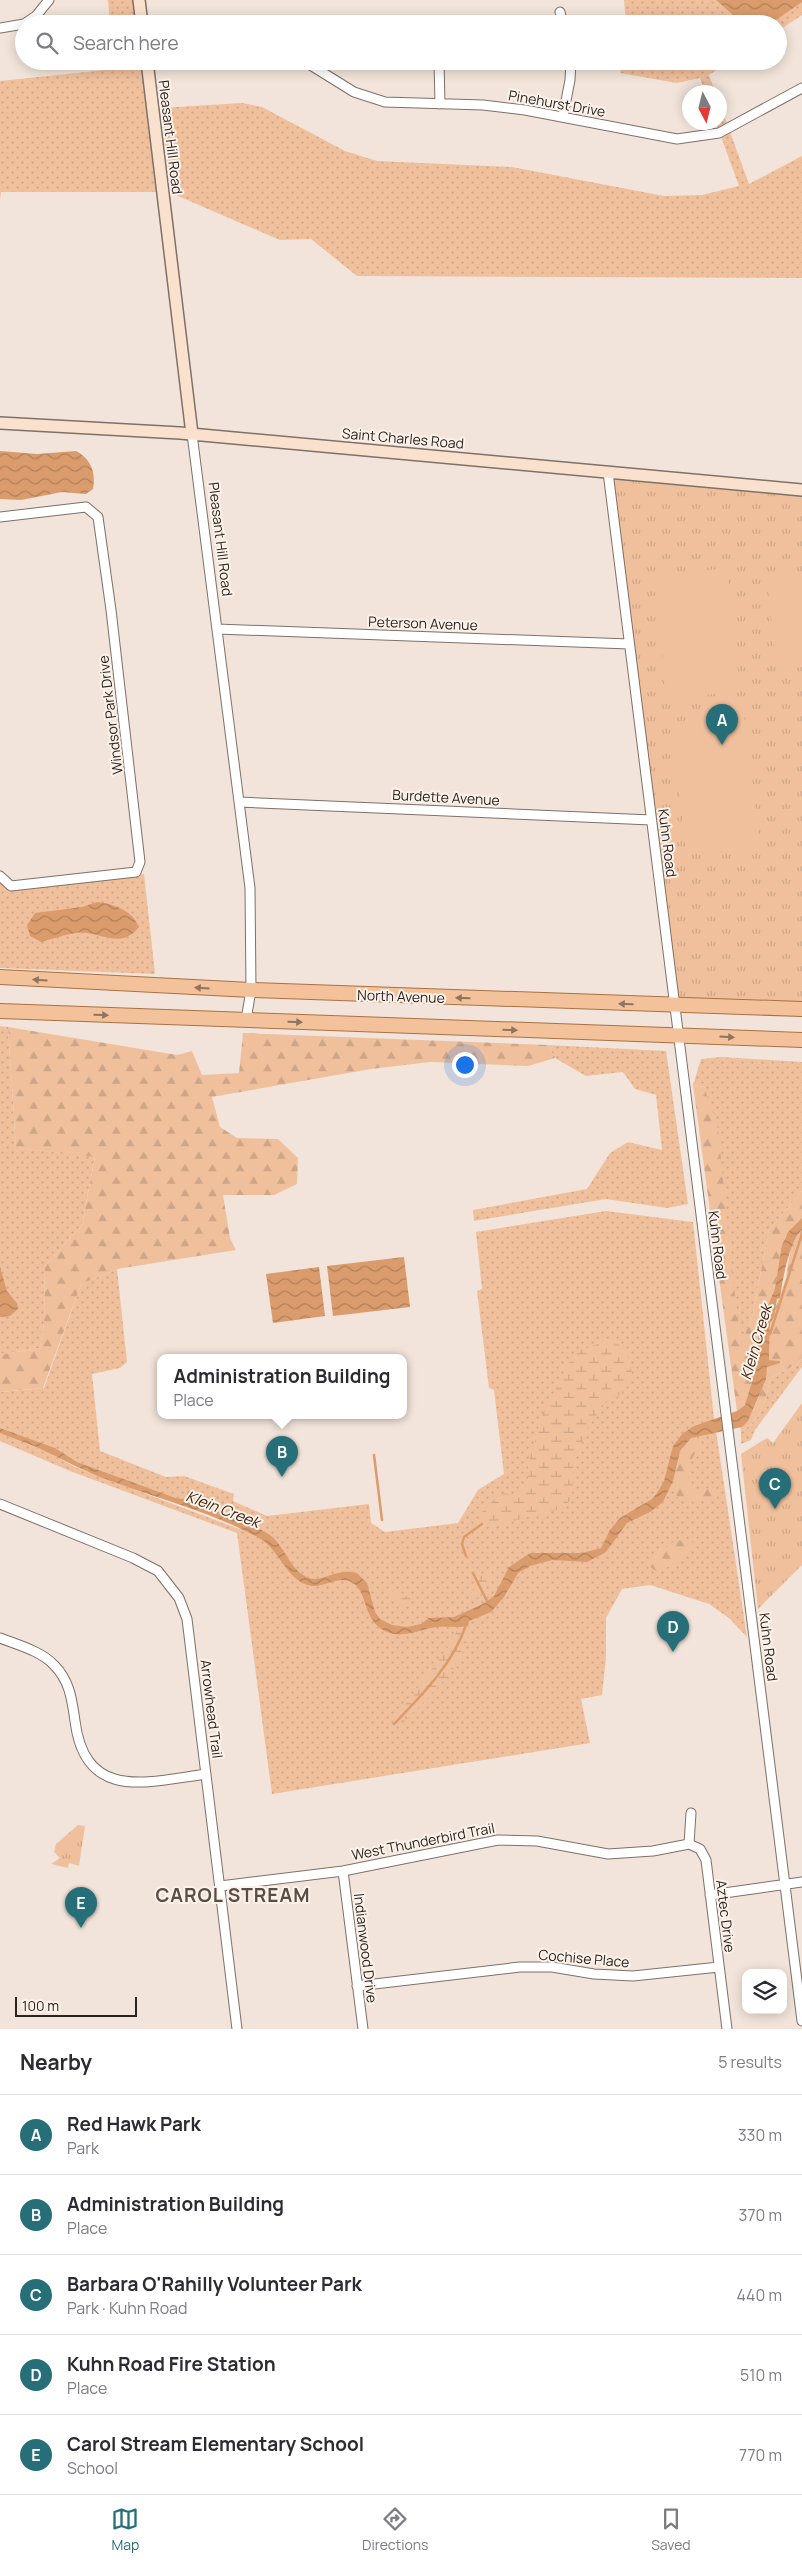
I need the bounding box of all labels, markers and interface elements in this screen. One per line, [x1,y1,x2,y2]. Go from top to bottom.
search box [15,15,787,70]
icon: search [33,29,61,57]
text: Search here [73,30,179,56]
street label: Pleasant Hill Road [155,79,187,195]
street label: Pinehurst Drive [507,85,607,121]
north arrow [682,85,727,130]
street label: Saint Charles Road [341,423,465,453]
street label: Pleasant Hill Road [205,481,237,597]
street label: Peterson Avenue [368,612,478,634]
street label: Windsor Park Drive [93,655,127,775]
pin: A [706,704,738,745]
street label: Burdette Avenue [392,785,500,809]
street label: Kuhn Road [654,808,682,878]
one-way arrow [31,975,47,983]
one-way arrow [194,984,210,992]
street label: North Avenue [357,985,445,1007]
one-way arrow [455,994,471,1002]
one-way arrow [618,1000,634,1008]
one-way arrow [93,1011,109,1019]
one-way arrow [287,1019,303,1027]
one-way arrow [502,1026,518,1034]
one-way arrow [719,1033,735,1041]
your location [452,1052,478,1078]
street label: Kuhn Road [704,1210,732,1280]
water label: Klein Creek [735,1299,777,1382]
popup [157,1354,407,1419]
text: Administration Building [173,1363,391,1389]
text: Place [173,1389,214,1411]
pin: B [266,1436,298,1477]
pin: C [759,1468,791,1509]
water label: Klein Creek [183,1485,265,1534]
pin: D [657,1611,689,1652]
street label: Kuhn Road [755,1612,783,1682]
street label: Arrowhead Trail [197,1658,227,1760]
street label: West Thunderbird Trail [350,1818,496,1864]
street label: Aztec Drive [712,1879,740,1953]
district label: CAROL STREAM [156,1882,310,1908]
pin: E [65,1887,97,1928]
street label: Indianwood Drive [350,1892,382,2004]
street label: Cochise Place [538,1945,630,1971]
map controls [742,1969,787,2014]
button: layers [742,1969,787,2014]
scale bar [15,1994,138,2017]
text: 100 m [22,1996,59,2015]
text: Nearby [20,2048,92,2076]
text: 5 results [718,2051,782,2073]
text: Red Hawk Park [67,2111,201,2137]
text: A [31,2124,41,2146]
text: 330 m [738,2124,782,2146]
text: Park [67,2137,99,2159]
text: Administration Building [67,2191,284,2217]
text: B [31,2204,41,2226]
text: 370 m [739,2204,782,2226]
text: Place [67,2217,107,2239]
text: Barbara O'Rahilly Volunteer Park [67,2271,362,2297]
text: C [30,2284,42,2306]
text: 440 m [736,2284,782,2306]
text: Park · Kuhn Road [67,2297,187,2319]
text: Kuhn Road Fire Station [67,2351,276,2377]
text: D [30,2364,42,2386]
text: 510 m [740,2364,782,2386]
text: Place [67,2377,107,2399]
text: Carol Stream Elementary School [67,2431,364,2457]
text: E [31,2444,41,2466]
text: 770 m [739,2444,782,2466]
text: School [67,2457,118,2479]
tab: Map [111,2505,139,2554]
tab: Directions [362,2505,428,2554]
tab: Saved [651,2505,691,2554]

